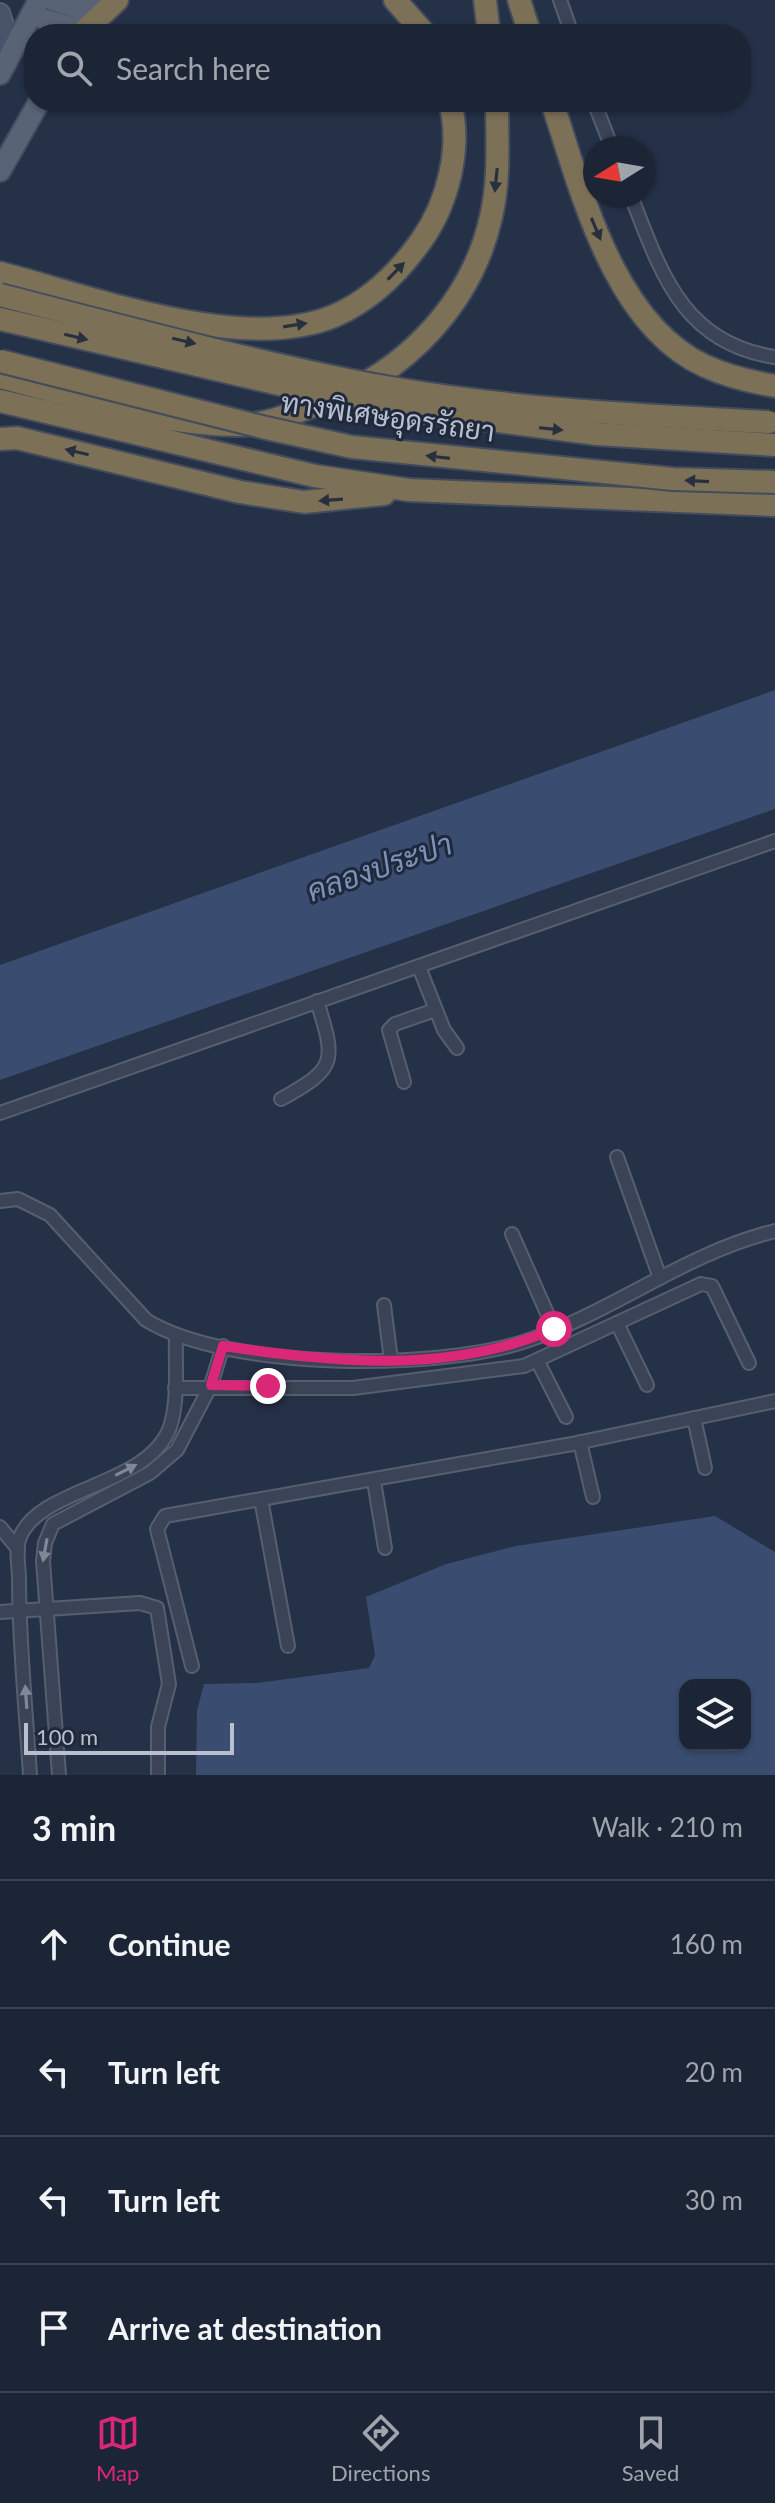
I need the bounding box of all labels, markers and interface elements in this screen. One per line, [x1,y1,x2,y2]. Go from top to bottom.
search box [24,24,751,112]
icon: search [52,46,96,90]
text: Search here [116,50,271,86]
north arrow [583,136,655,208]
one-way arrow [489,168,502,193]
one-way arrow [589,217,602,240]
one-way arrow [386,262,404,281]
one-way arrow [283,318,308,331]
one-way arrow [64,331,89,344]
one-way arrow [172,335,197,348]
street label: ทางพิเศษอุดรรัถยา [278,384,497,452]
one-way arrow [539,422,564,435]
one-way arrow [64,445,89,458]
one-way arrow [425,451,450,464]
one-way arrow [684,474,709,487]
one-way arrow [318,494,343,507]
water label: คลองประปา [302,824,456,908]
route start [536,1311,572,1347]
route end [250,1368,286,1404]
one-way arrow [115,1464,138,1477]
one-way arrow [39,1538,51,1563]
map controls [679,1679,751,1751]
button: layers [679,1679,751,1751]
one-way arrow [19,1684,32,1709]
scale bar [24,1719,234,1755]
text: 100 m [36,1723,98,1750]
text: 3 min [32,1807,116,1848]
text: Walk · 210 m [592,1811,743,1843]
icon: ahead [32,1922,76,1966]
text: Continue [108,1926,231,1962]
text: 160 m [670,1928,743,1960]
icon: left [32,2050,76,2094]
text: Turn left [108,2054,220,2090]
text: 20 m [685,2056,743,2088]
icon: left [32,2178,76,2222]
text: Turn left [108,2182,220,2218]
text: 30 m [685,2184,743,2216]
icon: arrive [32,2306,76,2350]
text: Arrive at destination [108,2310,382,2346]
tab: Map [96,2411,140,2486]
tab: Directions [331,2411,430,2486]
tab: Saved [622,2411,679,2486]

